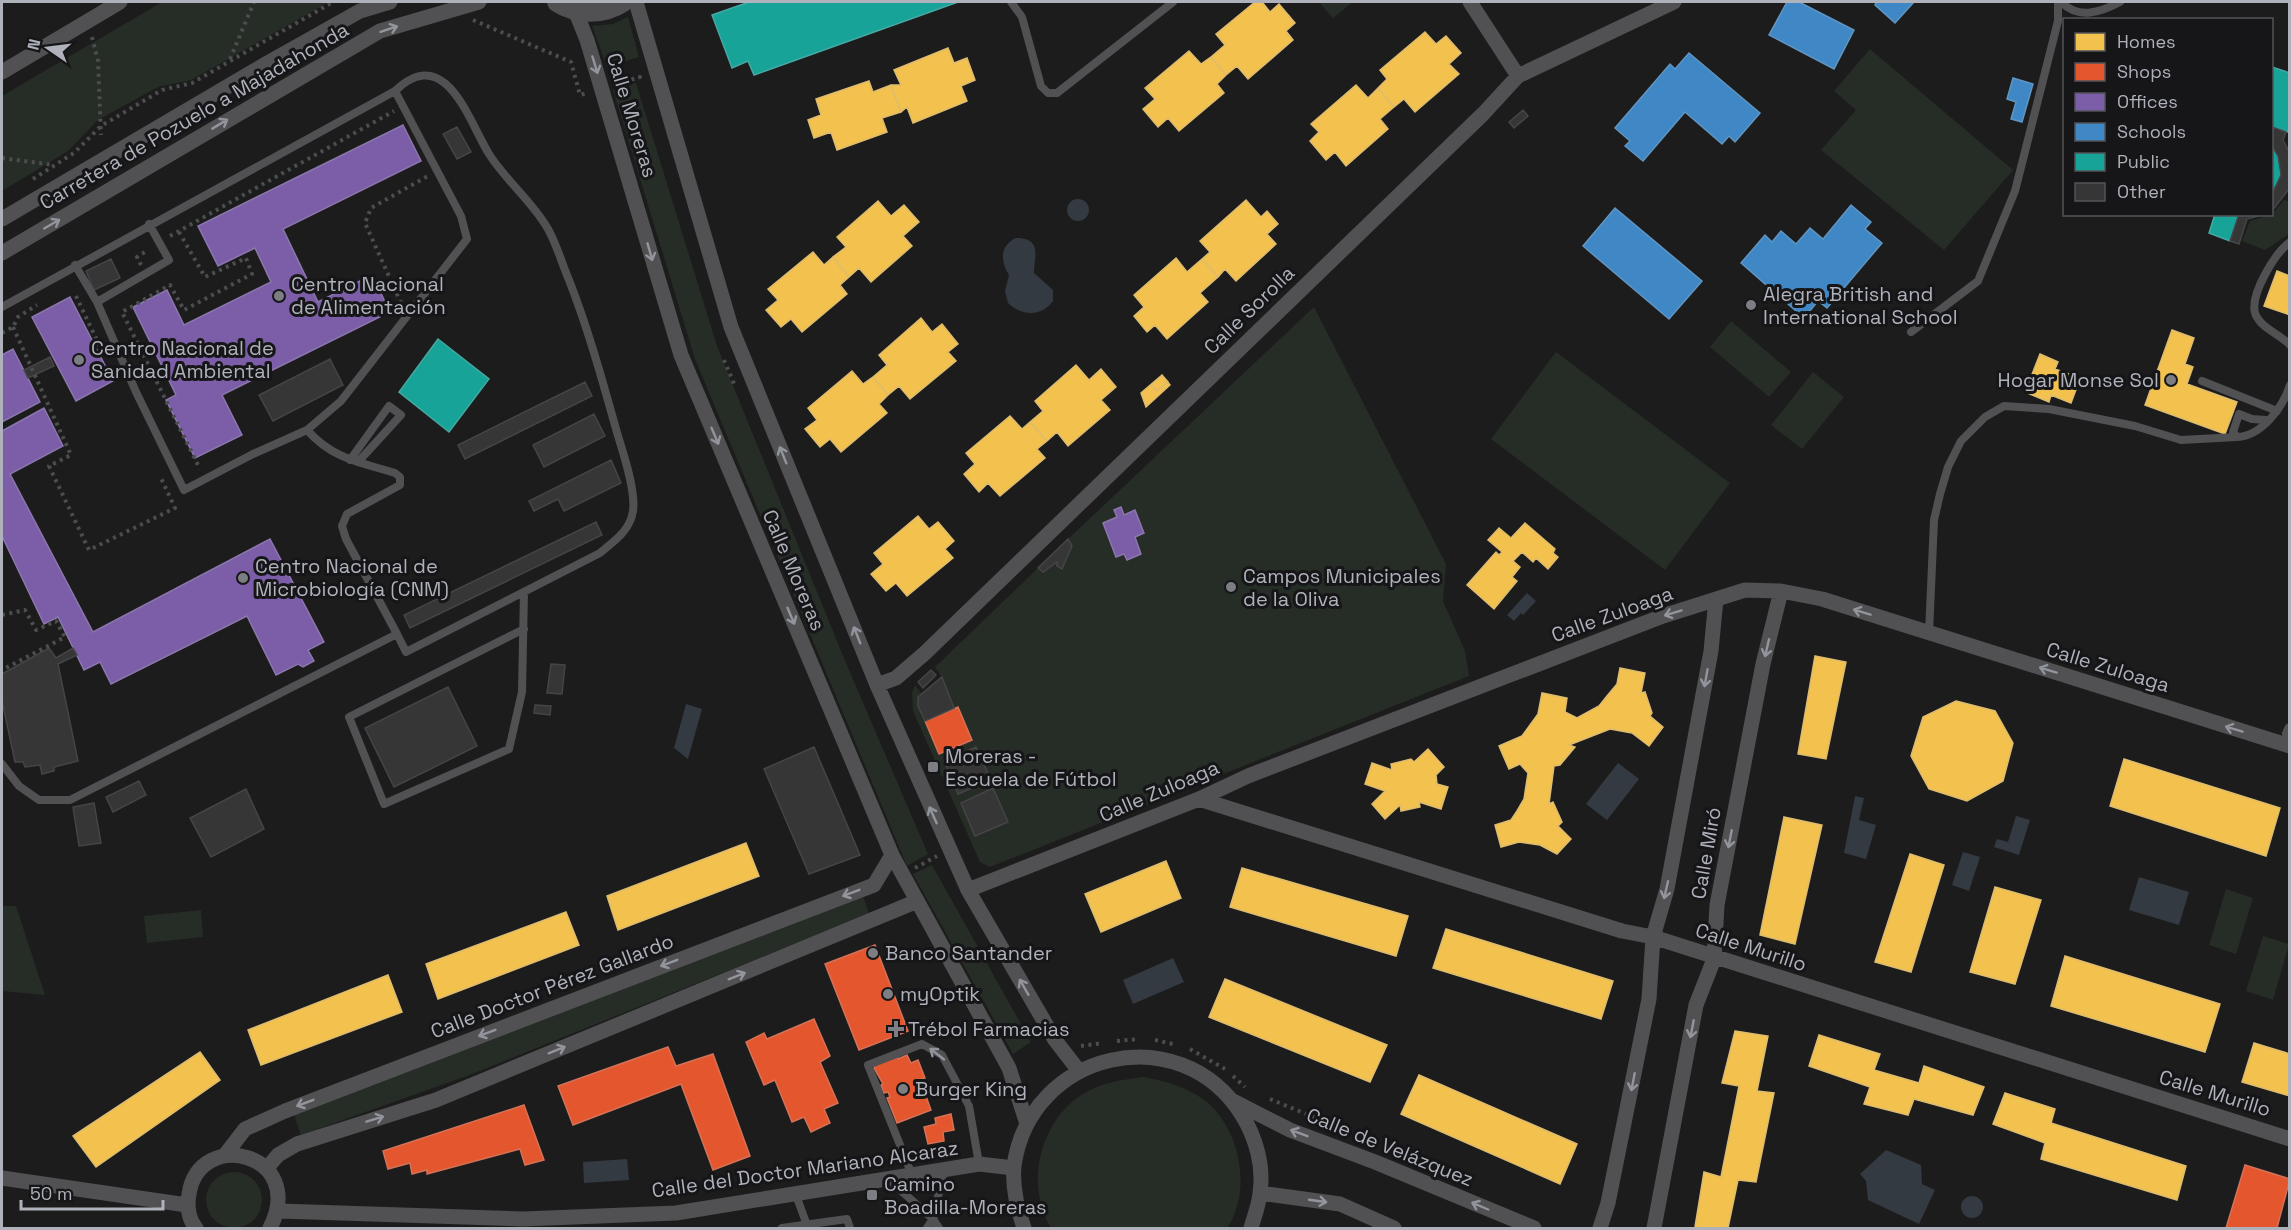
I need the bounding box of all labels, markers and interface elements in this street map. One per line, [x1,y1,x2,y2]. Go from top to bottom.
street label: Carretera de Pozuelo a Majadahonda [35,17,353,215]
north arrow [18,18,78,78]
legend [2063,18,2273,216]
one-way arrow [379,22,398,33]
text: Homes [2117,30,2176,53]
text: N [22,37,45,52]
street label: Calle Moreras [601,50,663,180]
one-way arrow [590,55,601,74]
text: Shops [2117,60,2171,83]
text: Offices [2117,90,2178,113]
one-way arrow [211,118,228,130]
text: Schools [2117,120,2186,143]
text: Public [2117,150,2170,173]
text: Other [2117,180,2166,203]
one-way arrow [43,217,60,229]
one-way arrow [645,242,656,261]
street label: Calle Sorolla [1198,260,1300,360]
place label: Centro Nacional de Alimentación [291,271,446,320]
place label: Alegra British and International School [1763,281,1958,330]
marker: Centro Nacional de Alimentación [272,289,286,303]
marker: Alegra British and International School [1744,298,1758,312]
place label: Centro Nacional de Sanidad Ambiental [91,335,274,384]
marker: Centro Nacional de Sanidad Ambiental [72,353,86,367]
place label: Hogar Monse Sol [1998,367,2159,393]
marker: Hogar Monse Sol [2164,373,2178,387]
one-way arrow [710,426,721,445]
one-way arrow [777,446,788,464]
street label: Calle Moreras [757,506,831,634]
place label: Centro Nacional de Microbiología (CNM) [255,553,449,602]
place label: Campos Municipales de la Oliva [1243,563,1441,612]
marker: Centro Nacional de Microbiología (CNM) [236,571,250,585]
marker: Campos Municipales de la Oliva [1224,580,1238,594]
street label: Calle Zuloaga [1548,580,1676,648]
one-way arrow [1853,605,1872,616]
one-way arrow [786,606,797,624]
one-way arrow [1664,608,1683,619]
one-way arrow [851,626,862,645]
street label: Calle Zuloaga [2043,636,2173,698]
one-way arrow [1761,638,1773,657]
one-way arrow [2039,664,2058,675]
one-way arrow [1700,668,1711,687]
one-way arrow [2225,722,2244,733]
place label: Moreras - Escuela de Fútbol [945,743,1117,792]
street label: Calle Zuloaga [1095,754,1223,828]
marker: Moreras - Escuela de Fútbol [926,760,940,774]
street label: Calle Miró [1685,805,1727,901]
one-way arrow [927,806,938,824]
one-way arrow [1724,829,1735,848]
one-way arrow [1660,880,1671,900]
one-way arrow [843,888,861,899]
street label: Calle Murillo [1692,917,1810,977]
street label: Calle Doctor Pérez Gallardo [427,928,677,1044]
place label: Banco Santander [885,940,1052,966]
marker: Banco Santander [866,946,880,960]
one-way arrow [661,958,679,969]
one-way arrow [728,970,746,981]
one-way arrow [1018,979,1030,996]
place label: myOptik [900,981,980,1007]
marker: myOptik [881,987,895,1001]
place label: Trébol Farmacias [908,1016,1070,1042]
one-way arrow [1686,1019,1697,1038]
marker: Trébol Farmacias [889,1022,903,1036]
one-way arrow [479,1029,497,1040]
one-way arrow [547,1044,566,1055]
one-way arrow [929,1048,945,1061]
street label: Calle Murillo [2156,1064,2274,1122]
one-way arrow [1627,1072,1638,1091]
place label: Burger King [915,1076,1027,1102]
marker: Burger King [896,1082,910,1096]
one-way arrow [297,1099,315,1110]
street label: Calle de Velázquez [1303,1102,1477,1192]
one-way arrow [365,1113,384,1124]
one-way arrow [1291,1127,1309,1138]
street label: Calle del Doctor Mariano Alcaraz [650,1135,960,1203]
place label: Camino Boadilla-Moreras [884,1171,1047,1220]
scale bar [21,1173,164,1211]
text: 50 m [30,1182,72,1205]
marker: Camino Boadilla-Moreras [865,1188,879,1202]
one-way arrow [1308,1195,1328,1206]
one-way arrow [1472,1200,1490,1211]

